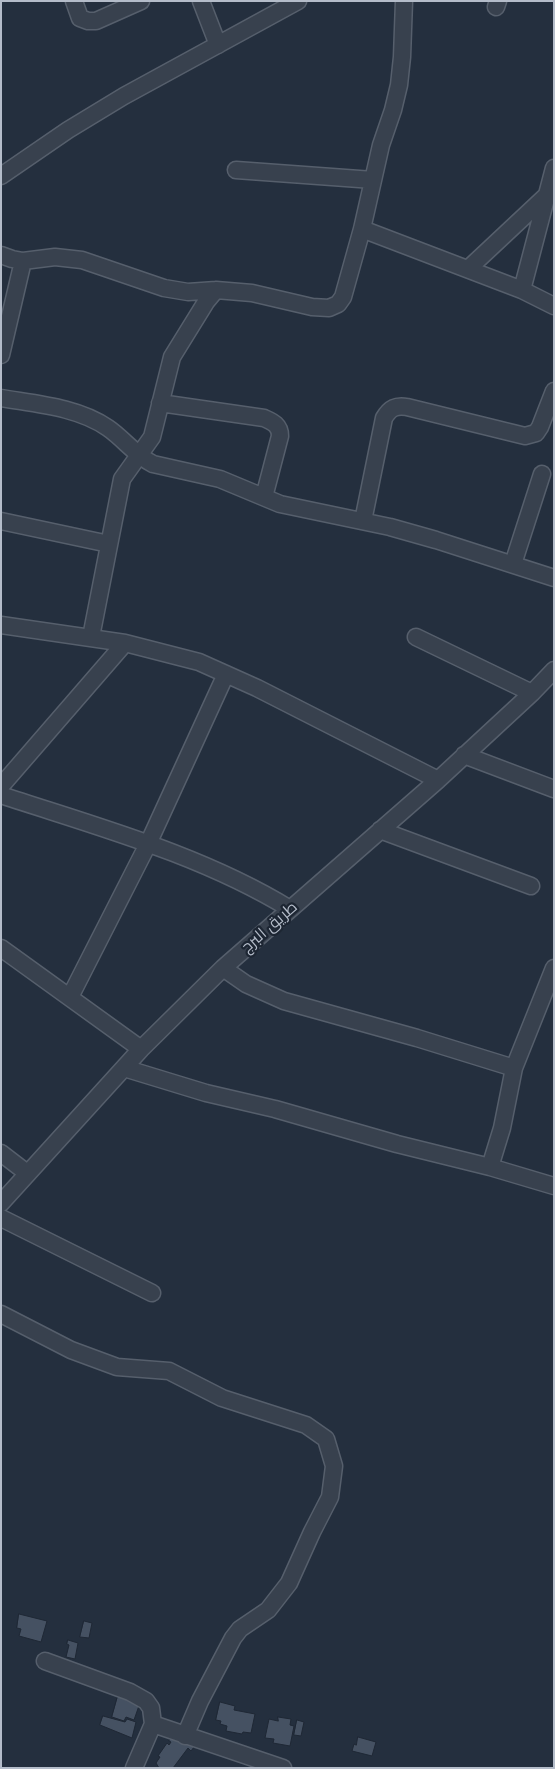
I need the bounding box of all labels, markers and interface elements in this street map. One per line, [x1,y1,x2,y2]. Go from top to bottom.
street label: طريق البرج [237,897,301,957]

